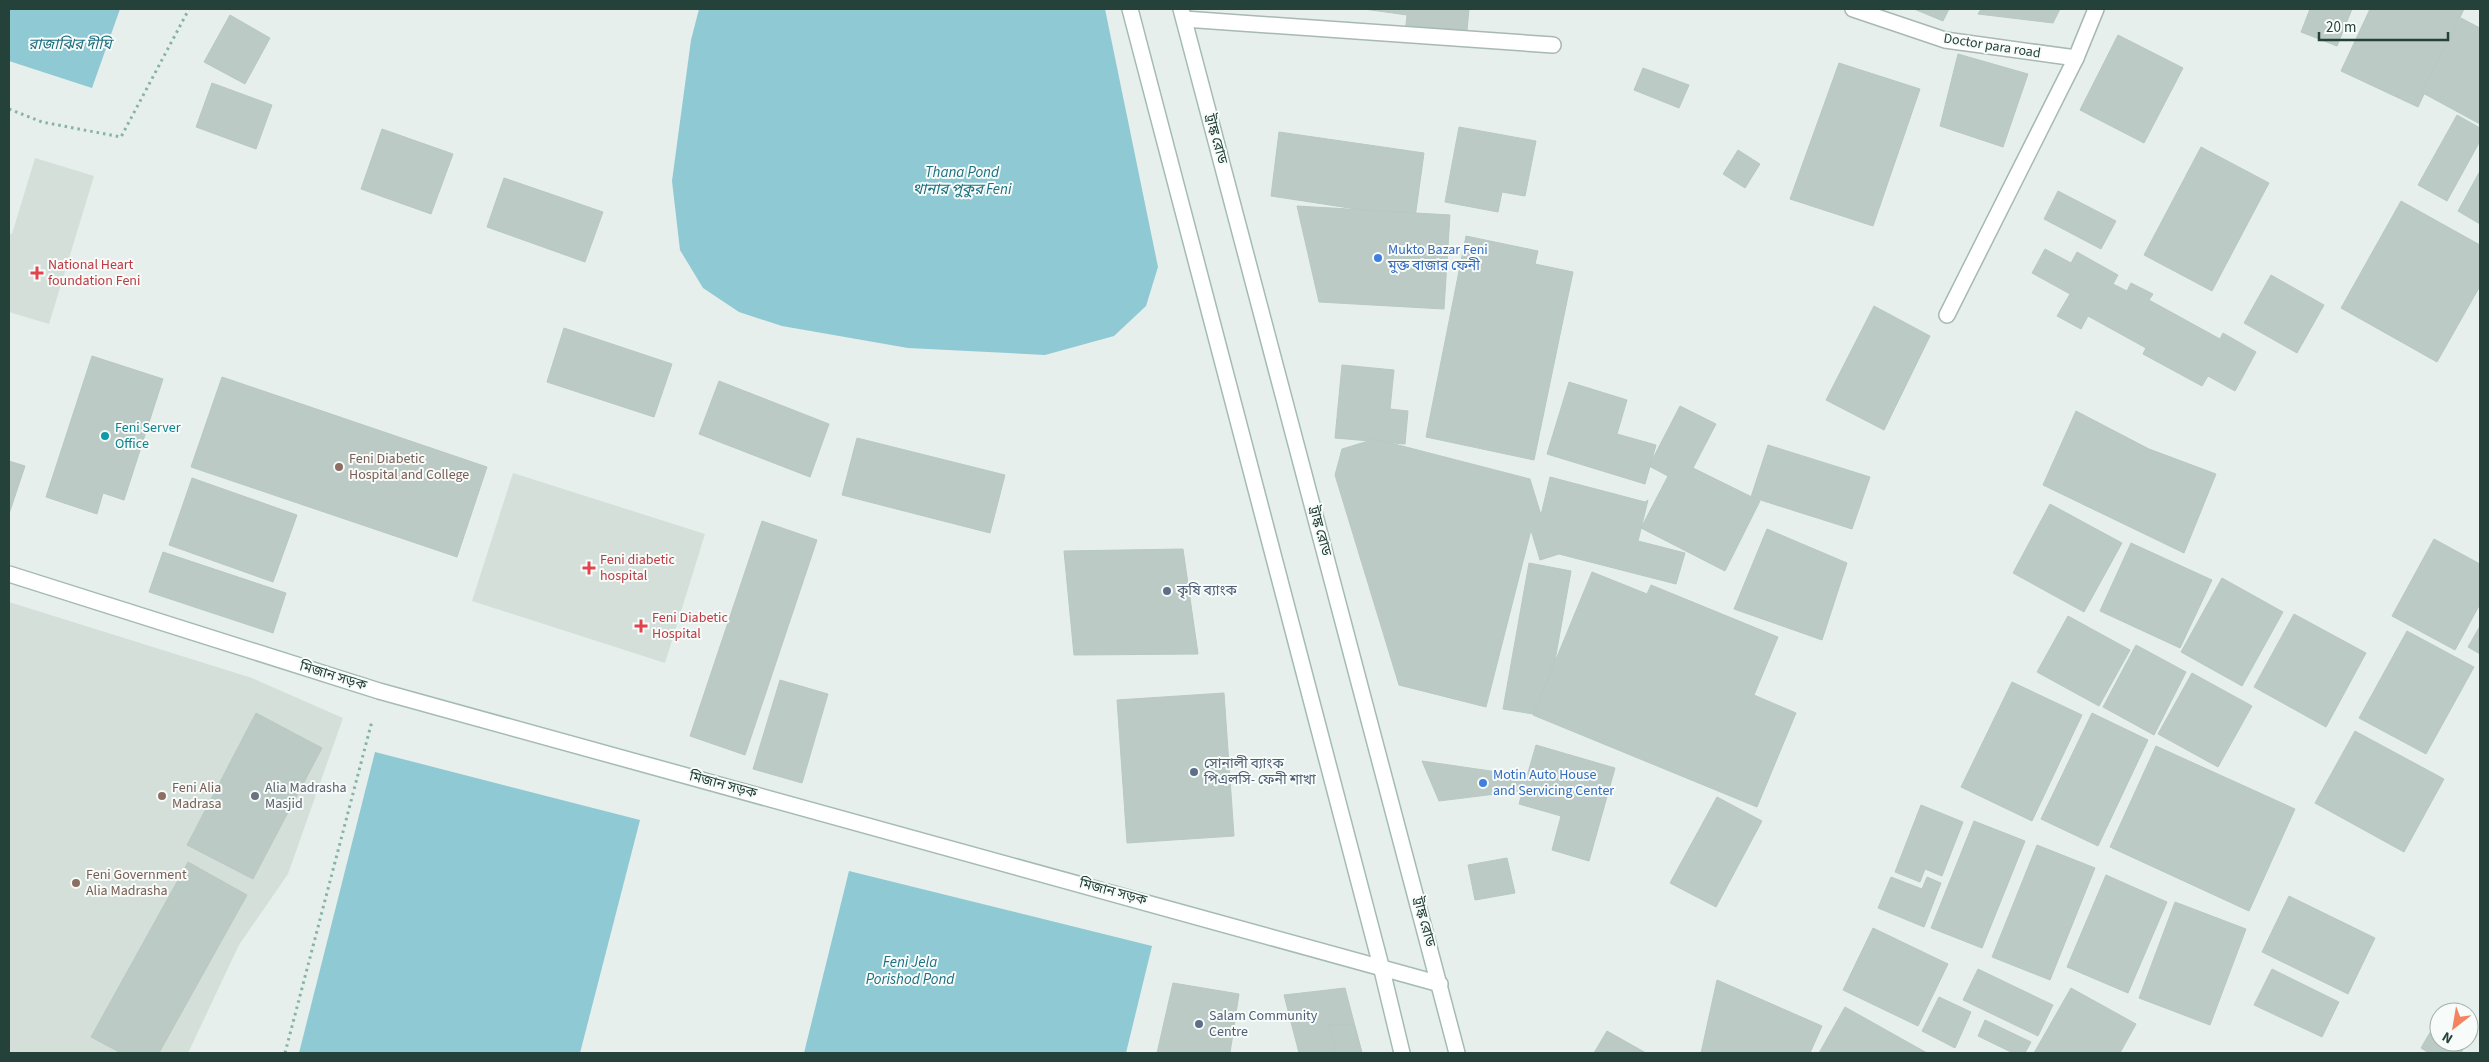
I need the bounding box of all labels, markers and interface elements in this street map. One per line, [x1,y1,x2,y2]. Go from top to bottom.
scale bar [2319,10,2448,42]
text: 20 m [2326,17,2356,38]
street label: Doctor para road [1942,28,2042,64]
water label: রাজাঝির দীঘি [28,34,114,55]
street label: ট্রাঙ্ক রোড [1199,111,1233,167]
water label: Thana Pond থানার পুকুর Feni [913,162,1012,200]
place label: Mukto Bazar Feni মুক্ত বাজার ফেনী [1387,240,1488,276]
marker: Mukto Bazar Feni মুক্ত বাজার ফেনী [1372,252,1384,264]
place label: National Heart foundation Feni [48,255,140,291]
marker: National Heart foundation Feni [30,266,44,280]
place label: Feni Server Office [115,418,181,454]
marker: Feni Server Office [99,430,111,442]
place label: Feni Diabetic Hospital and College [349,449,469,485]
marker: Feni Diabetic Hospital and College [333,461,345,473]
street label: ট্রাঙ্ক রোড [1303,503,1337,559]
place label: Feni diabetic hospital [600,550,676,586]
marker: Feni diabetic hospital [582,561,596,575]
place label: কৃষি ব্যাংক [1176,581,1238,601]
marker: কৃষি ব্যাংক [1161,585,1173,597]
place label: Feni Diabetic Hospital [652,608,728,644]
marker: Feni Diabetic Hospital [634,619,648,633]
street label: মিজান সড়ক [296,656,370,696]
place label: সোনালী ব্যাংক পিএলসি- ফেনী শাখা [1203,754,1316,790]
place label: Motin Auto House and Servicing Center [1493,765,1614,801]
street label: মিজান সড়ক [686,766,760,804]
marker: সোনালী ব্যাংক পিএলসি- ফেনী শাখা [1188,766,1200,778]
marker: Motin Auto House and Servicing Center [1477,777,1489,789]
place label: Feni Alia Madrasa [172,778,222,814]
place label: Alia Madrasha Masjid [265,778,347,814]
marker: Feni Alia Madrasa [156,790,168,802]
marker: Alia Madrasha Masjid [249,790,261,802]
place label: Feni Government Alia Madrasha [86,865,187,901]
street label: মিজান সড়ক [1076,873,1150,911]
marker: Feni Government Alia Madrasha [70,877,82,889]
street label: ট্রাঙ্ক রোড [1407,894,1441,950]
water label: Feni Jela Porishod Pond [866,952,955,990]
north arrow [2429,1002,2479,1052]
place label: Salam Community Centre [1209,1006,1318,1042]
marker: Salam Community Centre [1193,1018,1205,1030]
text: N [2439,1026,2457,1048]

